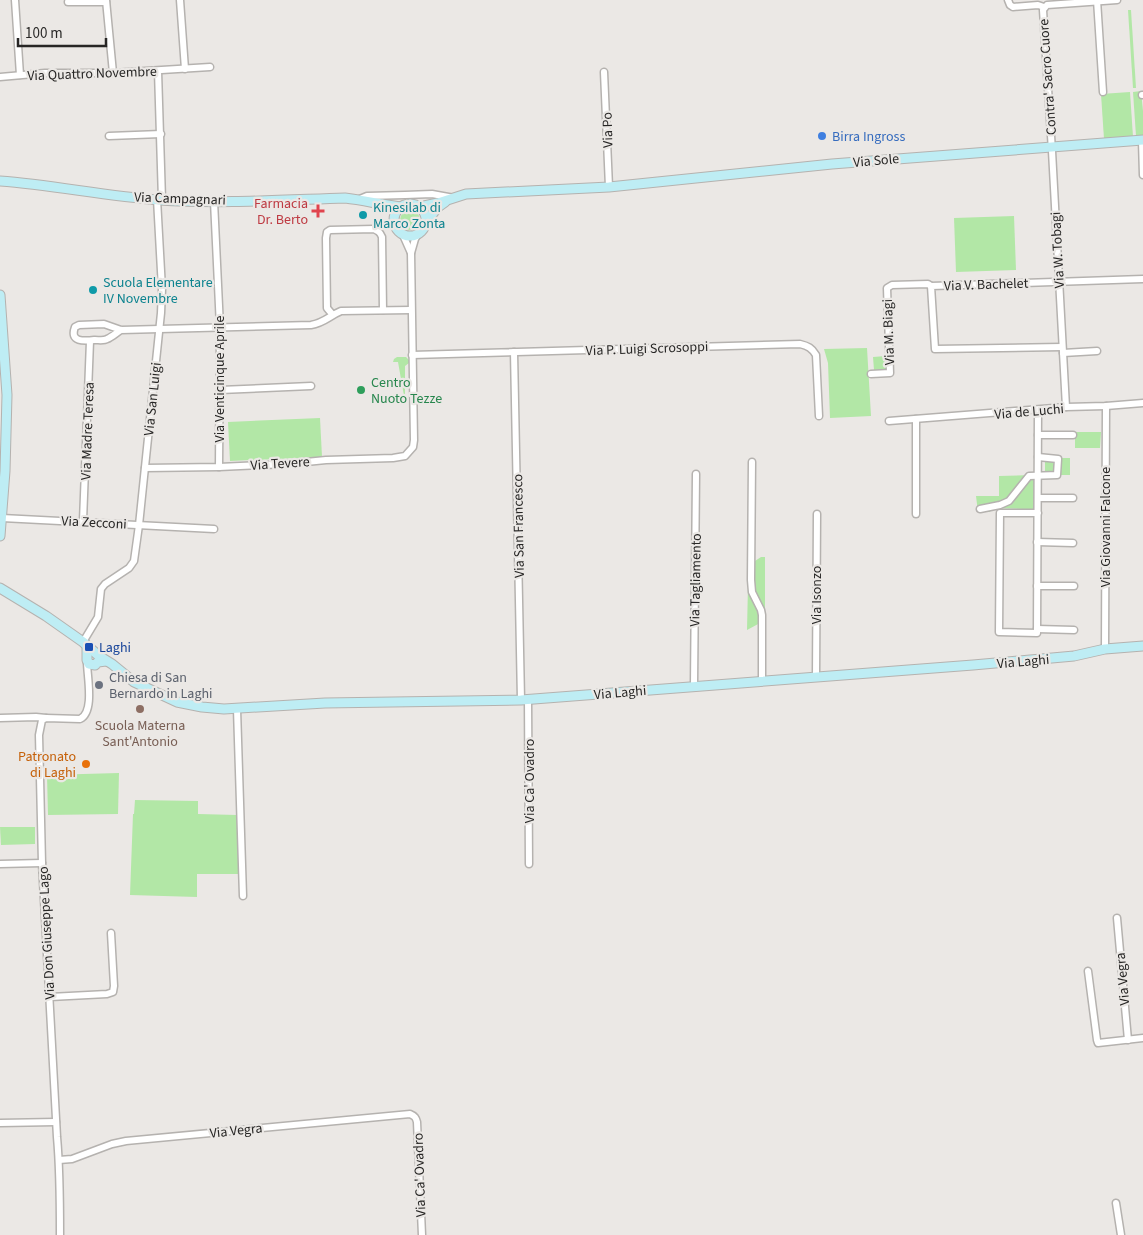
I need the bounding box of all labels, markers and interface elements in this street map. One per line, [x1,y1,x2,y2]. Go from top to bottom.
scale bar [18,15,105,47]
street label: Contra' Sacro Cuore [1034,18,1062,136]
text: 100 m [25,23,63,44]
street label: Via Quattro Novembre [27,62,157,86]
street label: Via Po [597,112,619,148]
place label: Birra Ingross [832,127,905,147]
marker: Birra Ingross [816,130,828,142]
street label: Via Sole [852,149,900,173]
street label: Via Campagnari [134,187,226,211]
place label: Farmacia Dr. Berto [254,194,308,230]
place label: Kinesilab di Marco Zonta [373,198,445,234]
marker: Farmacia Dr. Berto [312,205,324,217]
marker: Kinesilab di Marco Zonta [357,209,369,221]
street label: Via W. Tobagi [1046,211,1070,289]
place label: Scuola Elementare IV Novembre [103,273,213,309]
street label: Via V. Bachelet [943,274,1029,296]
marker: Scuola Elementare IV Novembre [87,284,99,296]
street label: Via M. Biagi [878,299,900,365]
street label: Via Venticinque Aprile [210,315,230,443]
street label: Via P. Luigi Scrosoppi [585,337,709,361]
street label: Via San Luigi [139,361,167,437]
place label: Centro Nuoto Tezze [371,373,442,409]
street label: Via Madre Teresa [76,382,100,480]
marker: Centro Nuoto Tezze [355,384,367,396]
street label: Via de Luchi [993,399,1065,425]
street label: Via Tevere [250,452,310,476]
street label: Via Giovanni Falcone [1096,467,1116,587]
street label: Via San Francesco [508,474,530,578]
street label: Via Zecconi [61,511,127,535]
street label: Via Tagliamento [685,533,707,627]
street label: Via Isonzo [807,566,827,624]
place label: Laghi [99,638,131,658]
marker: Laghi [83,641,95,653]
street label: Via Laghi [996,650,1050,674]
place label: Chiesa di San Bernardo in Laghi [109,668,213,704]
marker: Chiesa di San Bernardo in Laghi [93,679,105,691]
street label: Via Laghi [593,681,647,705]
marker: Scuola Materna Sant'Antonio [134,703,146,715]
place label: Scuola Materna Sant'Antonio [95,716,185,752]
street label: Via Ca' Ovadro [520,739,540,823]
place label: Patronato di Laghi [18,747,76,783]
marker: Patronato di Laghi [80,758,92,770]
street label: Via Don Giuseppe Lago [34,866,60,1000]
street label: Via Vegra [1111,952,1135,1006]
street label: Via Vegra [209,1118,263,1144]
street label: Via Ca' Ovadro [409,1132,431,1218]

